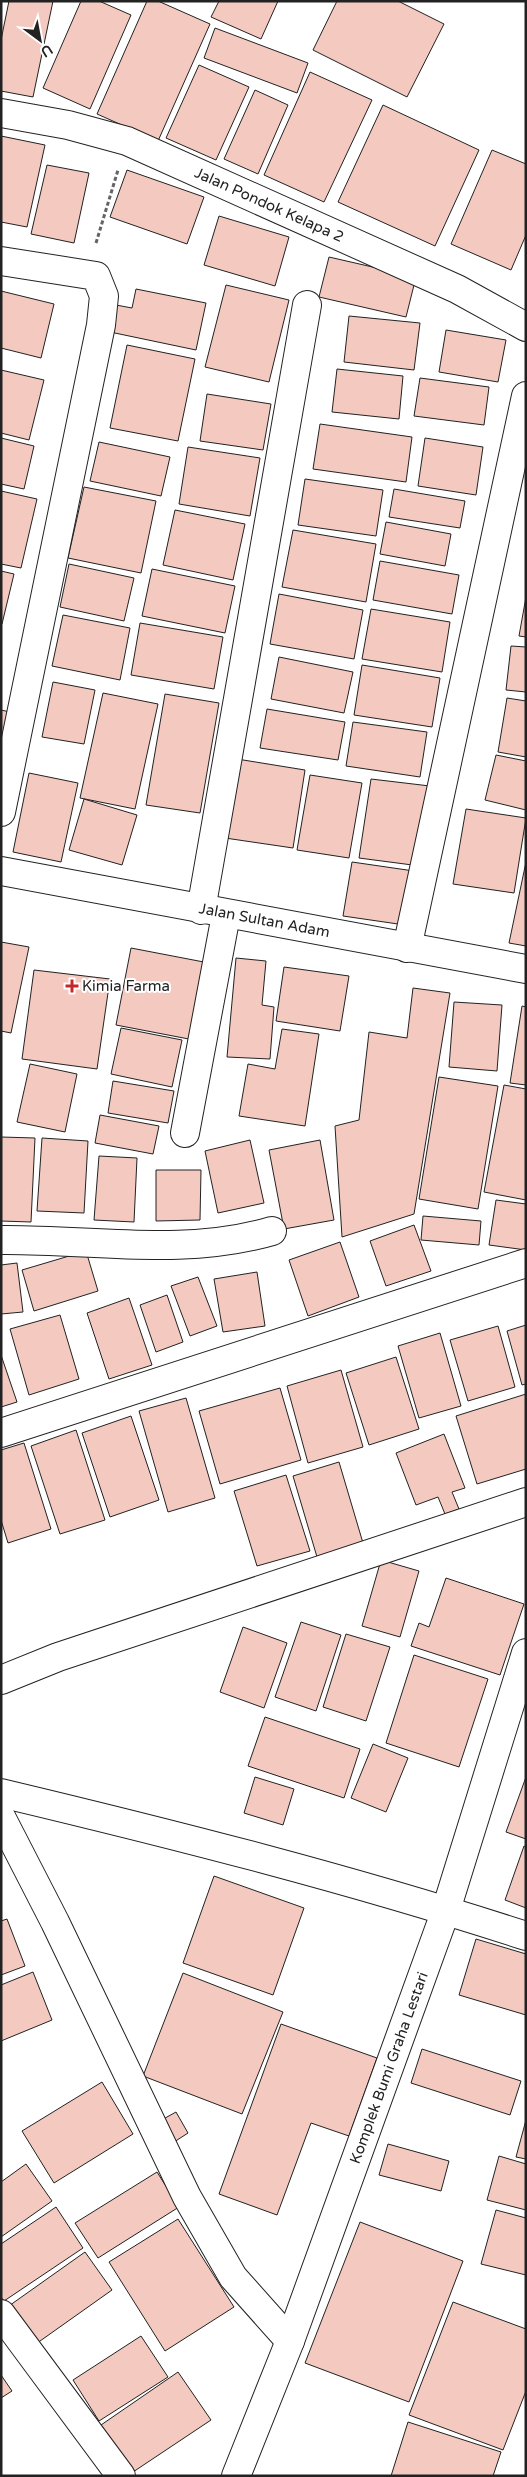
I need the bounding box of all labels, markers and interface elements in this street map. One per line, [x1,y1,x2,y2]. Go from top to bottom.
north arrow [15,15,65,65]
text: U [38,41,56,61]
street label: Jalan Pondok Kelapa 2 [192,164,347,246]
street label: Jalan Sultan Adam [198,899,331,941]
place label: Kimia Farma [82,977,170,995]
marker: Kimia Farma [66,980,78,992]
street label: Komplek Bumi Graha Lestari [346,1969,432,2166]

